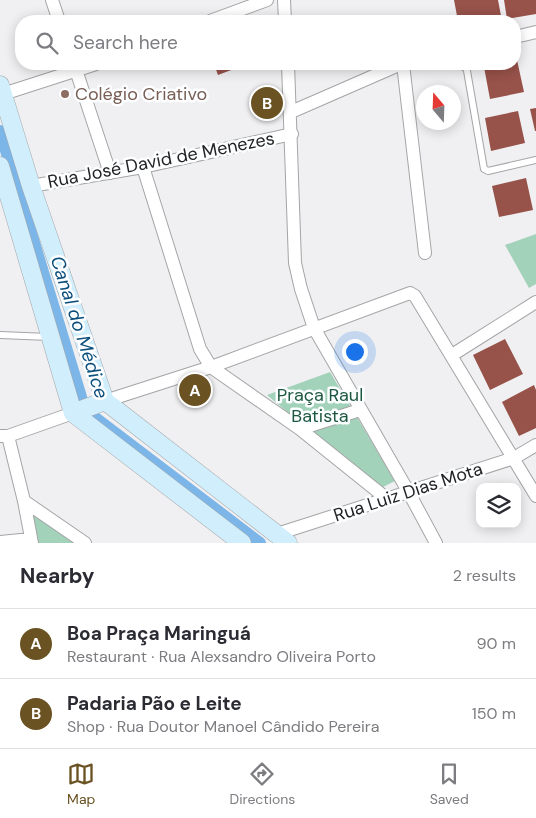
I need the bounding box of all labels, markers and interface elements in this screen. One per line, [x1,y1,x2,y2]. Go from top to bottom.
search box [15,15,521,70]
icon: search [33,29,61,57]
text: Search here [73,30,178,55]
place label: Colégio Criativo [75,82,207,106]
pin: B [251,84,283,122]
north arrow [416,85,461,130]
marker: Colégio Criativo [59,88,71,100]
street label: Rua José David de Menezes [45,126,277,194]
water label: Canal do Médice [45,253,114,402]
your location [342,339,368,365]
pin: A [179,371,211,409]
park label: Praça Raul Batista [277,383,363,428]
street label: Rua Luiz Dias Mota [330,457,486,527]
map controls [476,483,521,528]
button: layers [476,483,521,528]
text: Nearby [20,562,94,590]
text: 2 results [453,565,516,586]
text: Boa Praça Maringuá [67,621,251,646]
text: A [30,633,42,654]
text: 90 m [476,633,516,654]
text: Restaurant · Rua Alexsandro Oliveira Porto [67,646,376,667]
text: Padaria Pão e Leite [67,691,242,716]
text: B [31,703,41,724]
text: 150 m [472,703,516,724]
text: Shop · Rua Doutor Manoel Cândido Pereira [67,716,380,737]
tab: Map [67,760,95,808]
tab: Directions [230,760,295,808]
tab: Saved [430,760,469,808]

